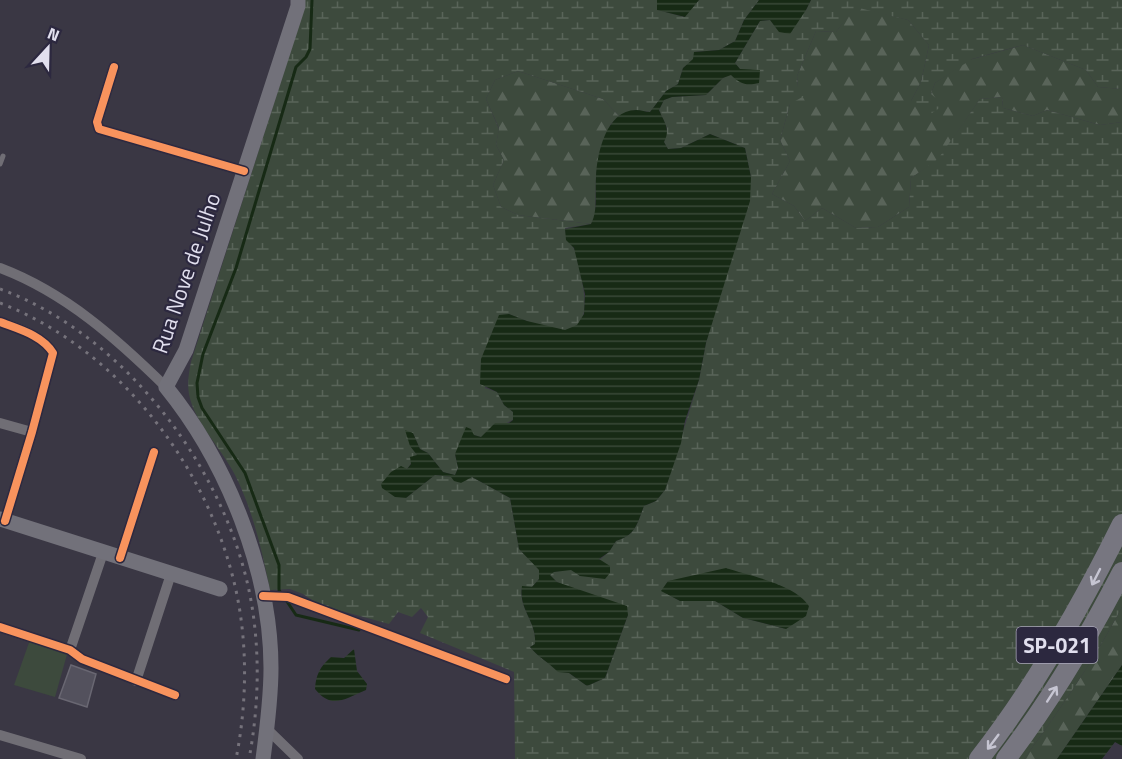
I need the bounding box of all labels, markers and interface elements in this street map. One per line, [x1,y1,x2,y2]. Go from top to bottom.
north arrow [18,18,78,78]
text: N [44,21,63,47]
street label: Rua Nove de Julho [143,188,229,358]
one-way arrow [1089,567,1101,585]
road number: SP-021 [1016,627,1098,663]
one-way arrow [1046,686,1058,703]
one-way arrow [986,734,999,750]

